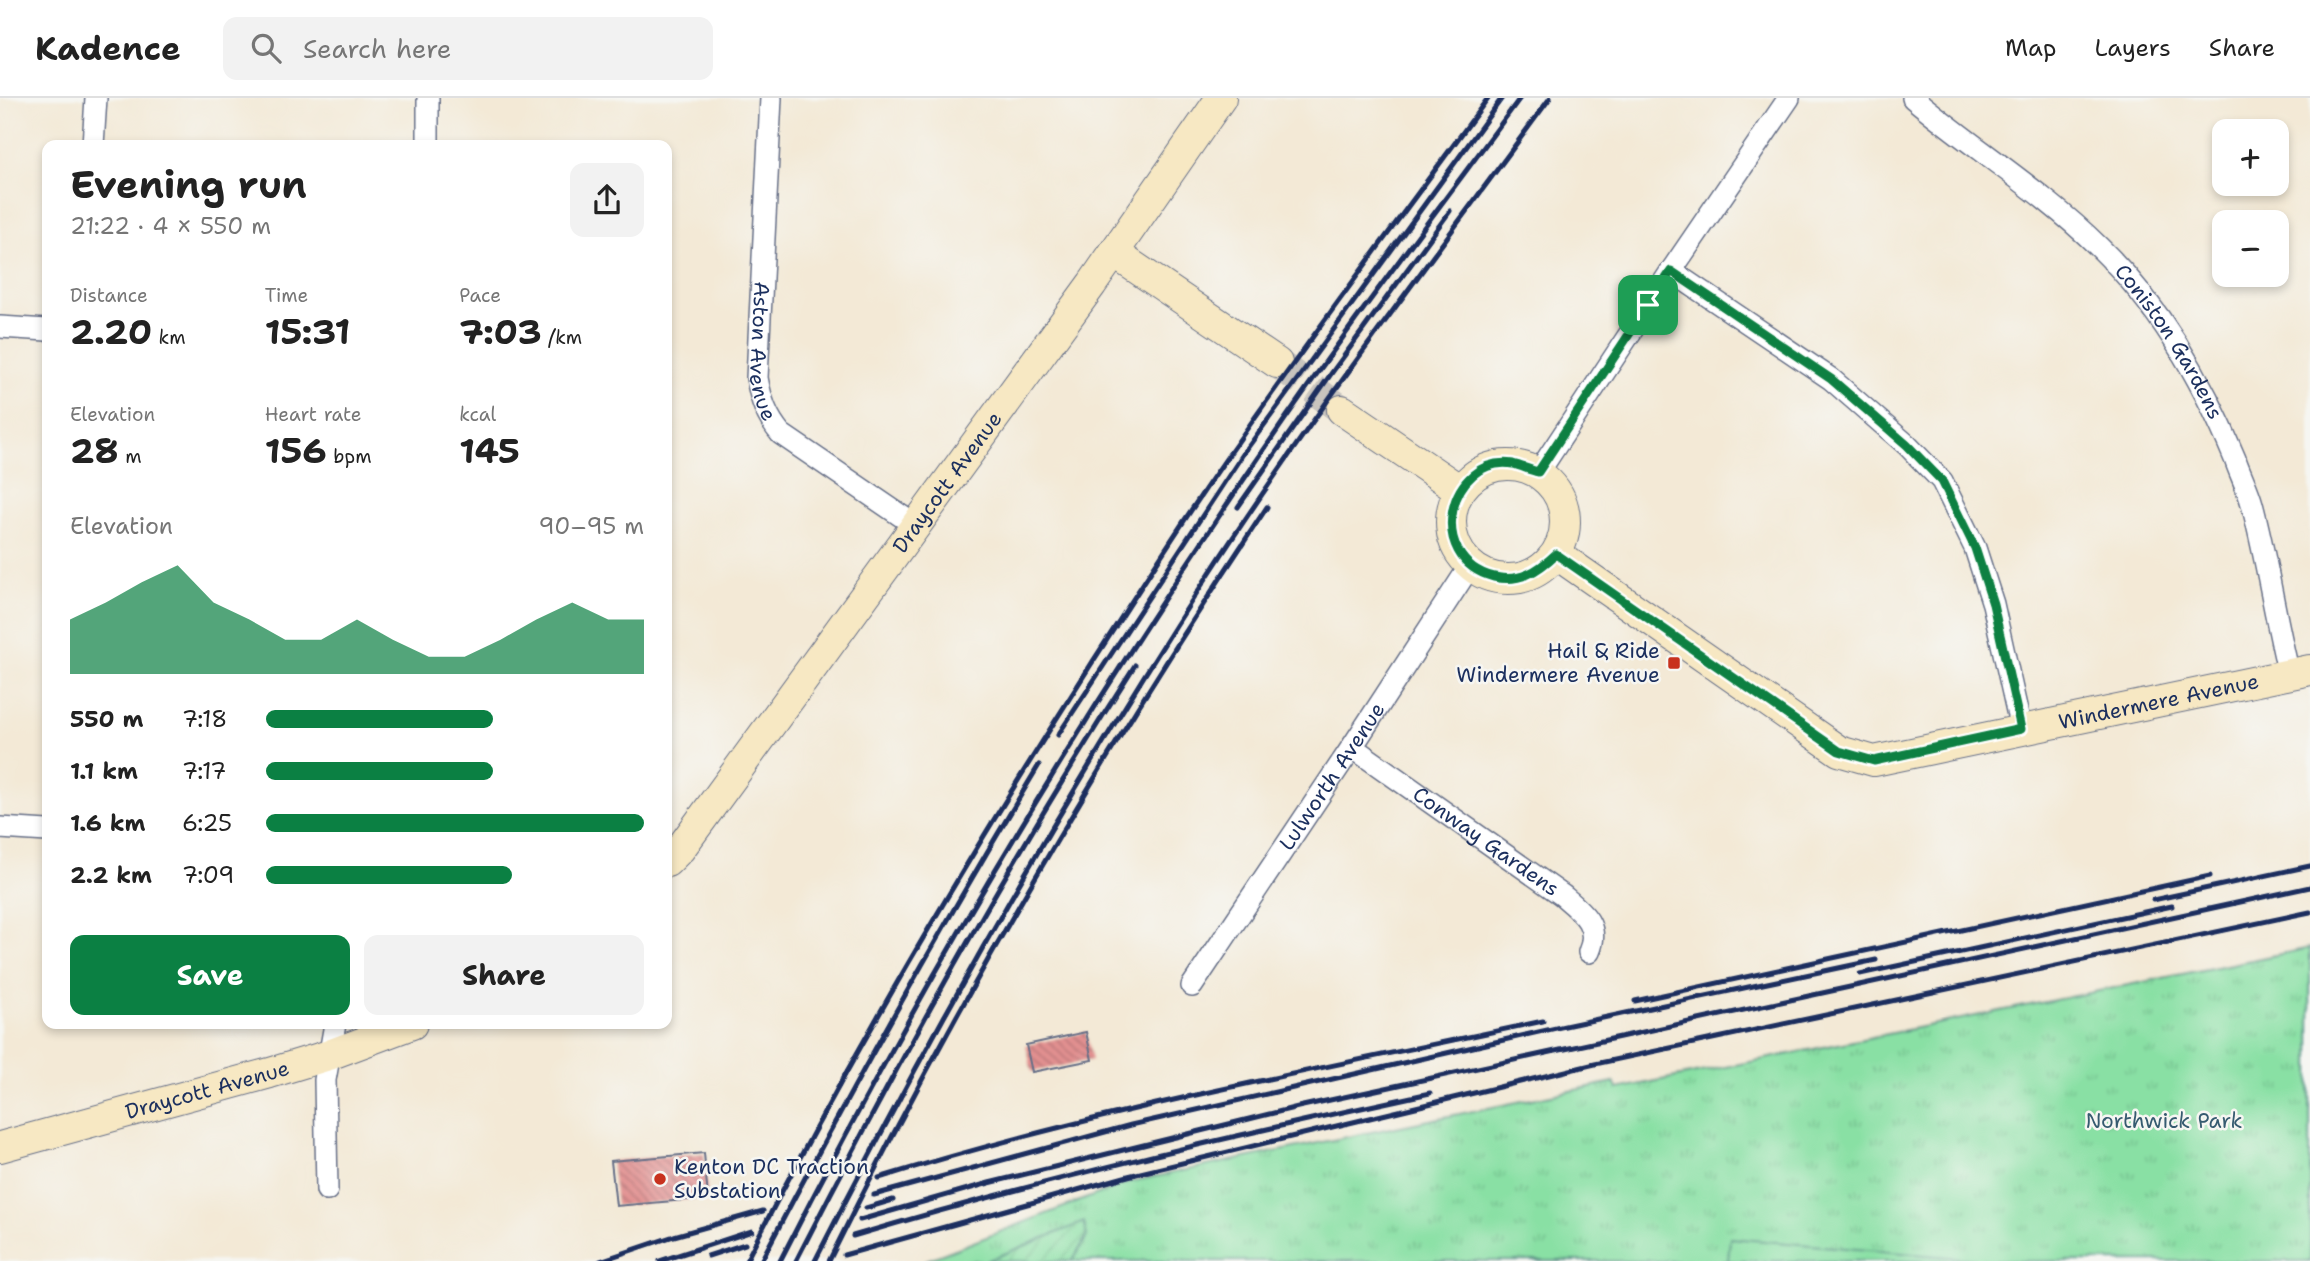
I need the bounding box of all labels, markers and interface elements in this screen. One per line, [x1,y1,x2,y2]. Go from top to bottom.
search box [223,17,713,80]
text: Kadence [35,26,181,71]
icon: search [247,29,285,67]
text: Search here [303,31,451,66]
text: Map [2005,32,2056,64]
text: Layers [2094,32,2171,64]
text: Share [2209,32,2275,64]
map controls [2212,119,2289,287]
button: + [2212,119,2289,196]
text: Evening run [70,159,307,210]
button: share [570,163,644,237]
button: − [2212,210,2289,287]
text: 21:22 · 4 × 550 m [70,211,271,241]
street label: Coniston Gardens [2108,258,2230,424]
pin [1618,275,1678,335]
street label: Aston Avenue [742,281,783,426]
text: Distance [70,283,148,308]
text: Time [265,283,308,308]
text: Pace [459,283,501,308]
icon: arrive [1629,286,1667,324]
text: 2.20 [70,308,152,355]
text: 15:31 [265,308,351,355]
text: 7:03 [459,308,542,355]
text: km [152,325,186,350]
text: /km [542,325,582,350]
text: Elevation [70,402,155,427]
text: Heart rate [265,402,361,427]
text: kcal [459,402,496,427]
street label: Draycott Avenue [886,406,1008,559]
text: 28 [70,427,119,474]
text: 156 [265,427,327,474]
text: 145 [459,427,520,474]
text: m [119,444,142,469]
text: bpm [327,444,372,469]
text: Elevation [70,511,173,541]
text: 90–95 m [539,511,644,541]
place label: Hail & Ride Windermere Avenue [1456,637,1660,689]
marker: Hail & Ride Windermere Avenue [1666,655,1682,671]
street label: Windermere Avenue [2056,667,2261,736]
street label: Lulworth Avenue [1273,697,1391,856]
text: 550 m [70,704,143,734]
text: 7:18 [182,704,227,734]
text: 1.1 km [70,756,138,786]
text: 7:17 [182,756,226,786]
street label: Conway Gardens [1407,780,1565,903]
text: 1.6 km [70,808,145,838]
text: 6:25 [182,808,232,838]
text: 2.2 km [70,860,152,890]
text: 7:09 [182,860,234,890]
button: Save [70,935,350,1015]
button: Share [364,935,644,1015]
street label: Draycott Avenue [122,1054,293,1126]
park label: Northwick Park [2085,1107,2243,1135]
place label: Kenton DC Traction Substation [674,1153,869,1205]
marker: Kenton DC Traction Substation [652,1171,668,1187]

